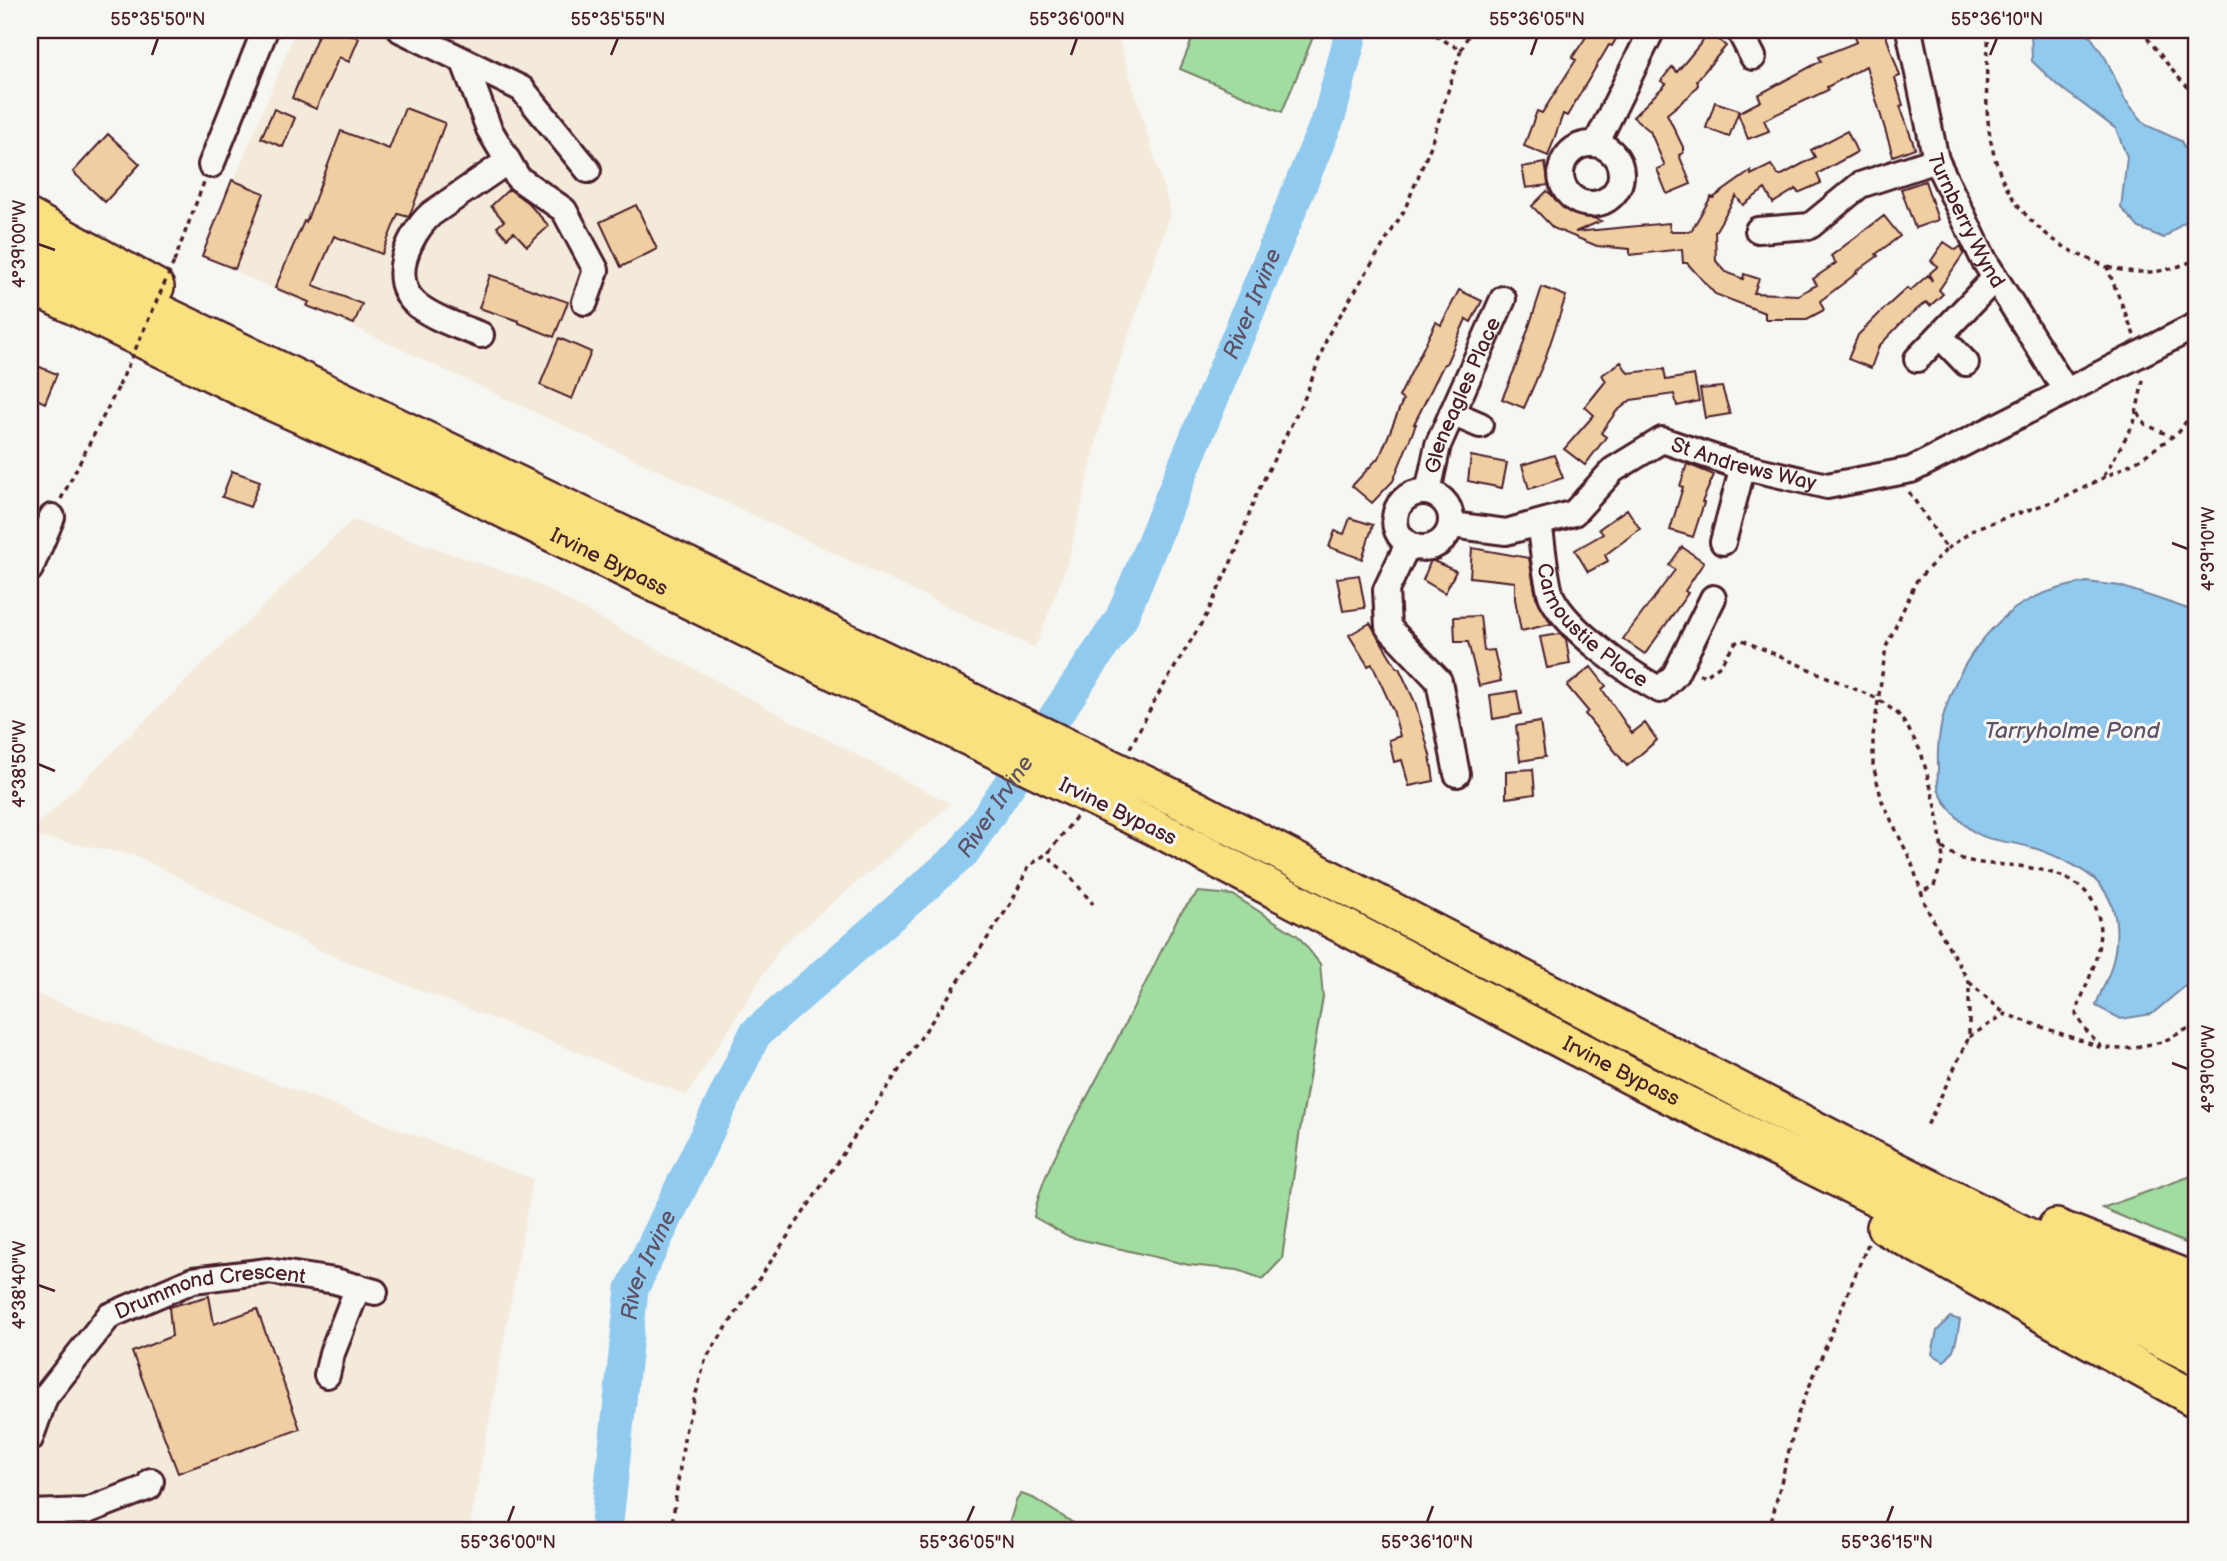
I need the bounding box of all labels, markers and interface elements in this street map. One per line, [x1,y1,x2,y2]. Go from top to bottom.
text: 55°35'50"N [110,9,206,30]
text: 55°35'55"N [571,9,666,30]
text: 55°36'00"N [1029,9,1125,30]
text: 55°36'05"N [1489,9,1585,30]
text: 55°36'10"N [1951,9,2043,30]
street label: Turnberry Wynd [1922,151,2010,293]
text: 4°39'00"W [9,199,30,288]
water label: River Irvine [1217,244,1288,363]
street label: Gleneagles Place [1420,313,1506,476]
street label: St Andrews Way [1668,432,1819,496]
text: 4°39'10"W [2198,506,2219,591]
street label: Irvine Bypass [546,523,672,601]
street label: Carnoustie Place [1532,561,1653,693]
water label: Tarryholme Pond [1984,717,2160,745]
text: 4°38'50"W [9,719,30,808]
water label: River Irvine [951,750,1040,863]
street label: Irvine Bypass [1055,772,1181,851]
text: 4°39'00"W [2198,1024,2219,1113]
street label: Irvine Bypass [1559,1031,1684,1112]
water label: River Irvine [616,1206,683,1321]
text: 4°38'40"W [9,1240,30,1329]
street label: Drummond Crescent [111,1259,308,1325]
text: 55°36'00"N [460,1532,556,1553]
text: 55°36'05"N [919,1532,1015,1553]
text: 55°36'10"N [1381,1532,1473,1553]
text: 55°36'15"N [1841,1532,1933,1553]

